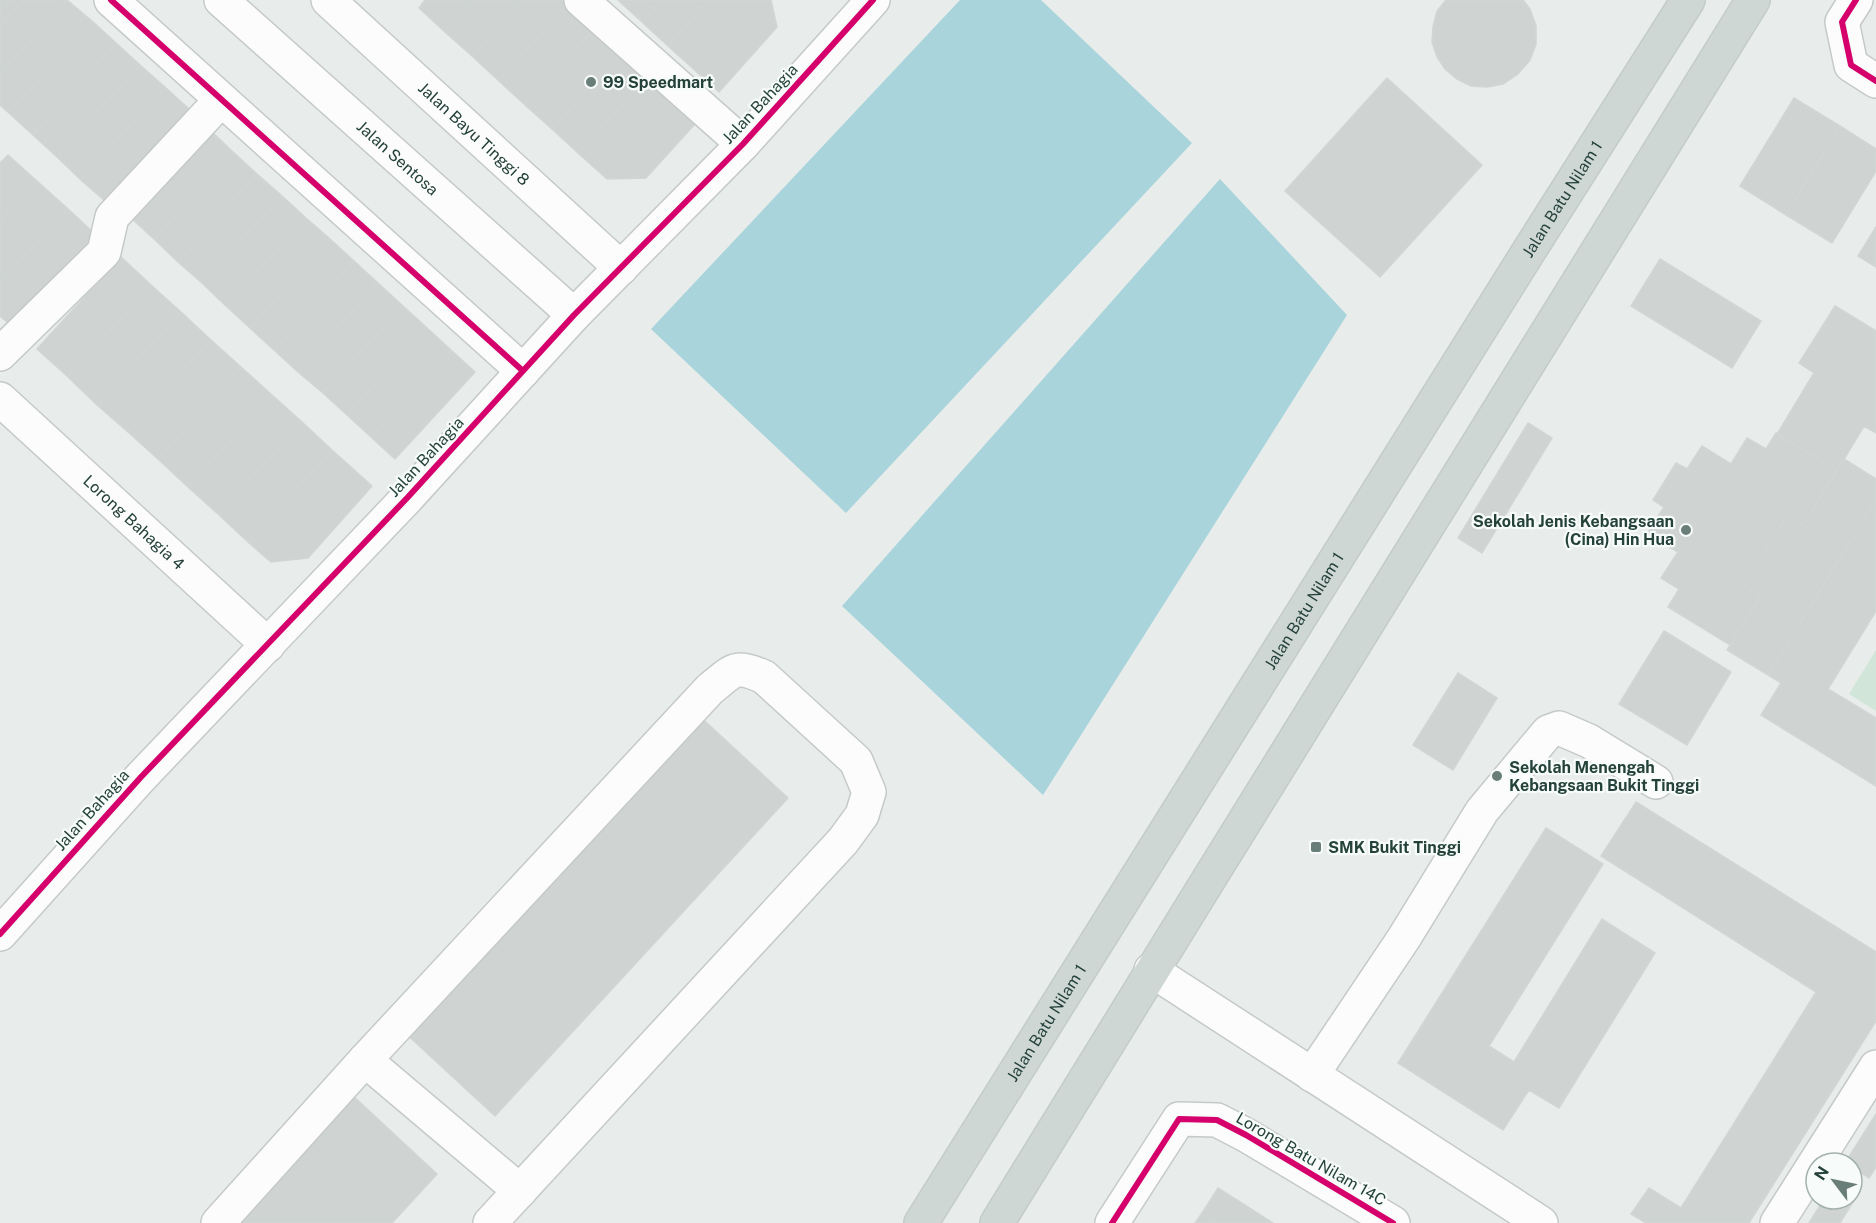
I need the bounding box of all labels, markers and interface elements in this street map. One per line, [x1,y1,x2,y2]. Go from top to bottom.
street label: Jalan Bahagia [718,60,802,148]
place label: 99 Speedmart [603,73,714,92]
marker: 99 Speedmart [584,75,598,89]
street label: Jalan Bayu Tinggi 8 [415,78,534,189]
street label: Jalan Sentosa [353,117,442,199]
street label: Jalan Batu Nilam 1 [1518,137,1606,261]
street label: Jalan Bahagia [384,413,468,501]
street label: Lorong Bahagia 4 [80,471,189,573]
place label: Sekolah Jenis Kebangsaan (Cina) Hin Hua [1473,512,1674,549]
marker: Sekolah Jenis Kebangsaan (Cina) Hin Hua [1679,523,1693,537]
street label: Jalan Batu Nilam 1 [1260,549,1348,673]
place label: Sekolah Menengah Kebangsaan Bukit Tinggi [1509,758,1699,795]
street label: Jalan Bahagia [51,766,133,854]
marker: Sekolah Menengah Kebangsaan Bukit Tinggi [1490,769,1504,783]
place label: SMK Bukit Tinggi [1328,838,1461,857]
marker: SMK Bukit Tinggi [1309,840,1323,854]
street label: Jalan Batu Nilam 1 [1002,961,1090,1085]
street label: Lorong Batu Nilam 14C [1233,1108,1389,1210]
north arrow [1804,1151,1864,1211]
text: N [1810,1163,1833,1184]

